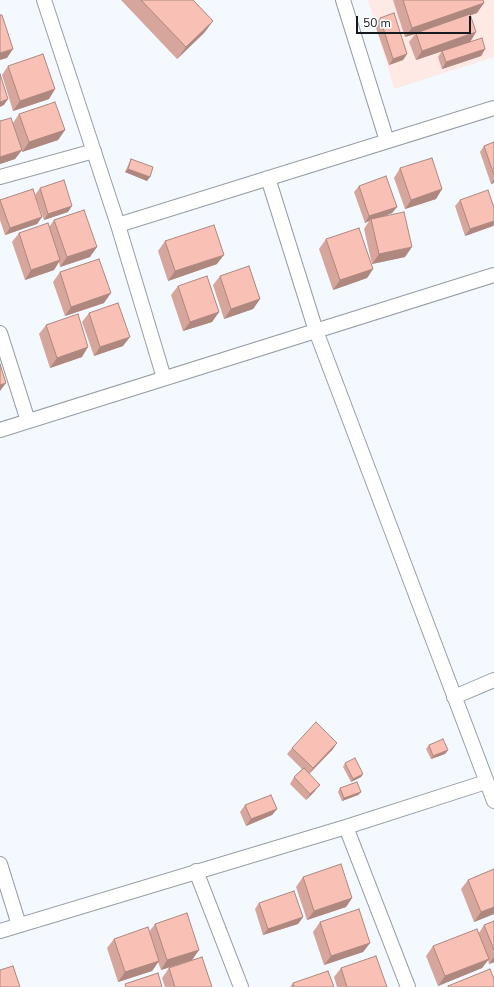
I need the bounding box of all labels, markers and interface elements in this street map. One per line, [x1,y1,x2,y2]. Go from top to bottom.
scale bar [358,8,473,34]
text: 50 m [363,15,391,31]

